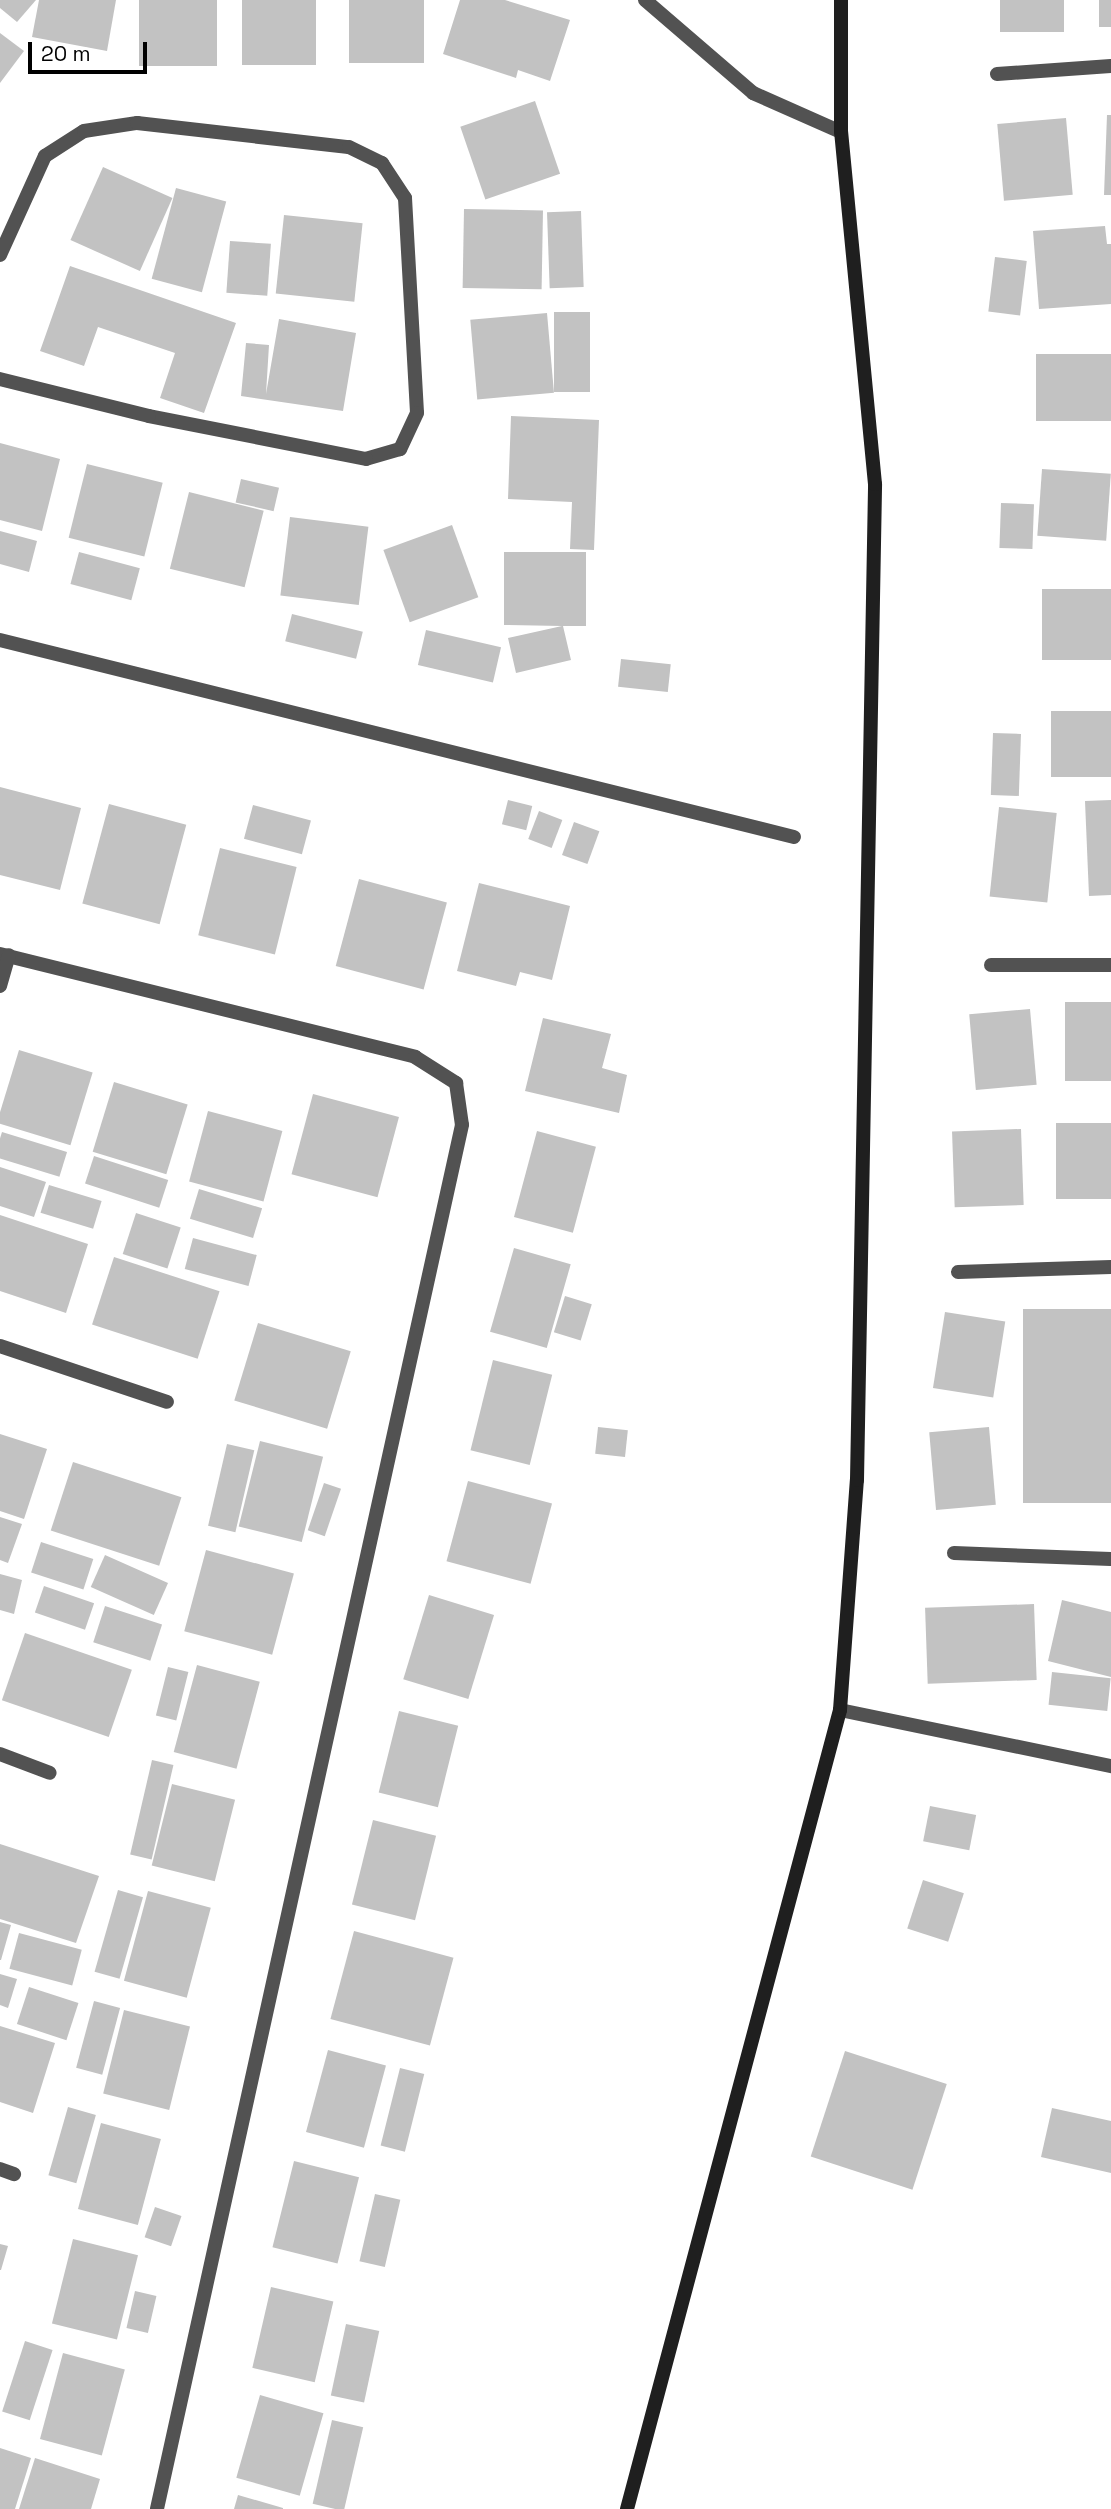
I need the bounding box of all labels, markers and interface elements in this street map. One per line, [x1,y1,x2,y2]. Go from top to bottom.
scale bar [32,28,150,72]
text: 20 m [41,40,91,67]

